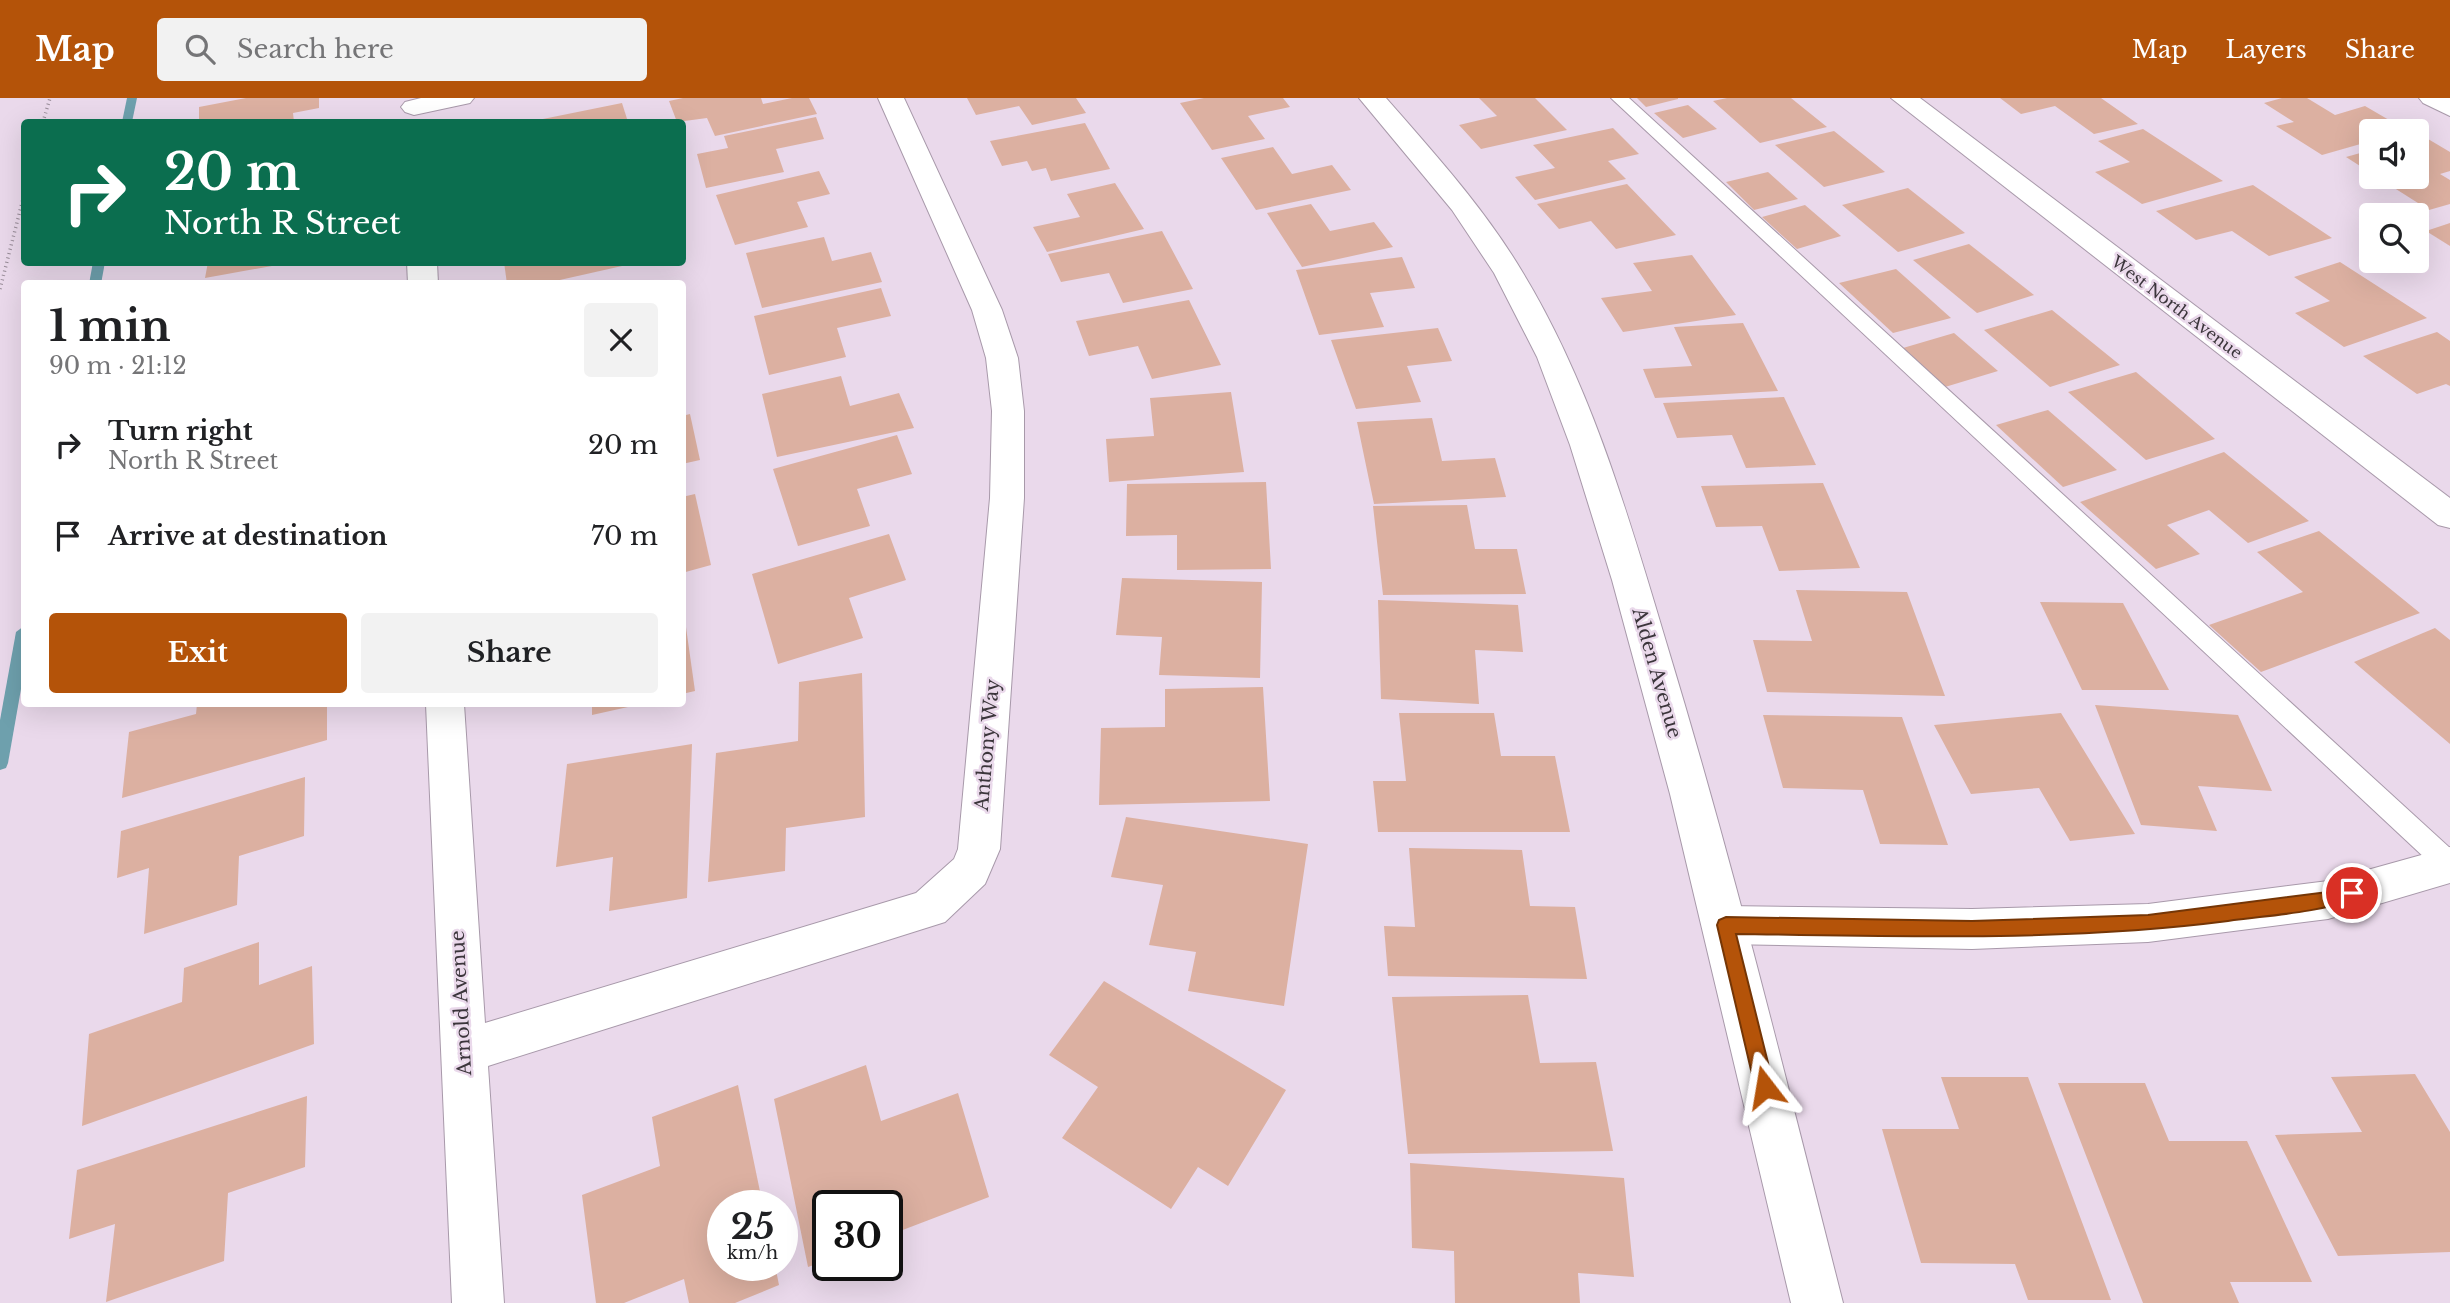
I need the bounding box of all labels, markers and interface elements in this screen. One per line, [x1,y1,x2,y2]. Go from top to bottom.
search box [157,18,647,81]
text: Map [35,29,115,70]
icon: search [181,30,219,68]
text: Search here [237,33,394,65]
text: Map [2132,35,2188,64]
text: Layers [2226,35,2307,64]
text: Share [2345,35,2415,64]
map controls [2359,119,2429,273]
button: sound [2359,119,2429,189]
text: 20 m [164,142,300,203]
icon: right [49,147,140,238]
text: North R Street [164,203,401,243]
button: search [2359,203,2429,273]
street label: West North Avenue [2107,251,2246,363]
text: 1 min [49,300,171,352]
button: close [584,303,658,377]
text: 90 m · 21:12 [49,352,187,380]
text: Turn right [108,415,253,447]
icon: right [49,426,87,464]
text: 20 m [588,429,658,461]
text: North R Street [108,447,278,475]
icon: arrive [49,517,87,555]
text: Arrive at destination [108,520,388,552]
text: 70 m [591,520,658,552]
street label: Alden Avenue [1627,604,1687,741]
button: Exit [49,613,347,693]
button: Share [361,613,658,693]
street label: Anthony Way [970,678,1004,813]
pin [2322,863,2382,923]
icon: arrive [2333,874,2371,912]
street label: Arnold Avenue [446,930,476,1077]
position arrow [1728,1050,1802,1124]
speed limit sign: 30 [812,1190,903,1281]
text: 25 [731,1205,774,1248]
text: km/h [727,1242,778,1264]

